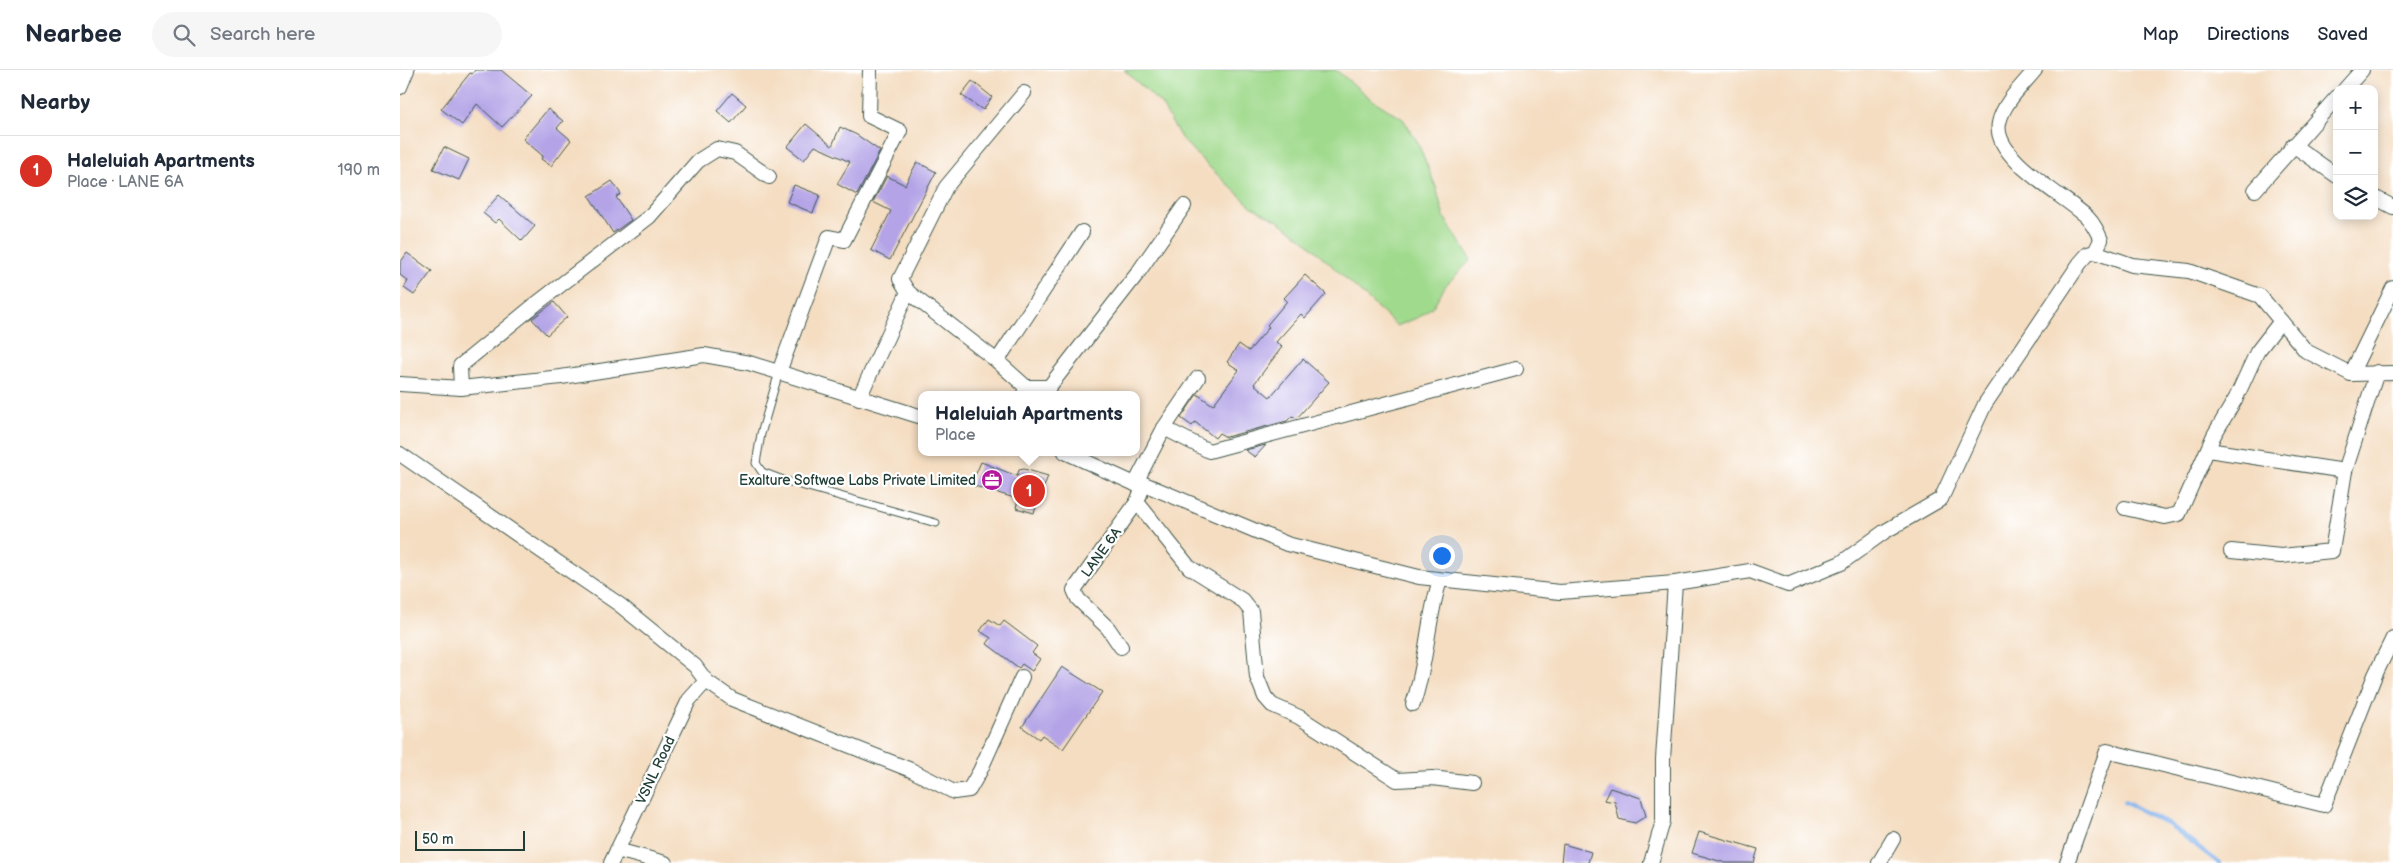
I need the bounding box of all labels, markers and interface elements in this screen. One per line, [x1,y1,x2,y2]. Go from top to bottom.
search box [152,12,502,57]
text: Nearbee [25,20,122,49]
icon: search [170,21,198,49]
text: Search here [210,23,315,46]
text: Map [2143,24,2179,45]
text: Directions [2207,24,2289,45]
text: Saved [2317,24,2368,45]
map controls [2333,85,2378,220]
button: + [2333,85,2378,130]
text: Nearby [20,90,90,115]
button: − [2333,130,2378,175]
text: Haleluiah Apartments [67,150,255,173]
text: 1 [33,161,39,180]
text: 190 m [338,161,380,180]
text: Place · LANE 6A [67,173,183,192]
button: layers [2333,175,2378,220]
popup [918,391,1140,456]
text: Haleluiah Apartments [935,403,1123,426]
text: Place [935,426,976,445]
office icon: Exalture Softwae Labs Private Limited [980,468,1004,492]
place label: Exalture Softwae Labs Private Limited [739,472,976,489]
pin: 1 [1013,472,1045,510]
street label: LANE 6A [1078,524,1125,580]
your location [1429,543,1455,569]
street label: VSNL Road [632,733,679,807]
scale bar [415,828,525,851]
text: 50 m [422,831,454,848]

